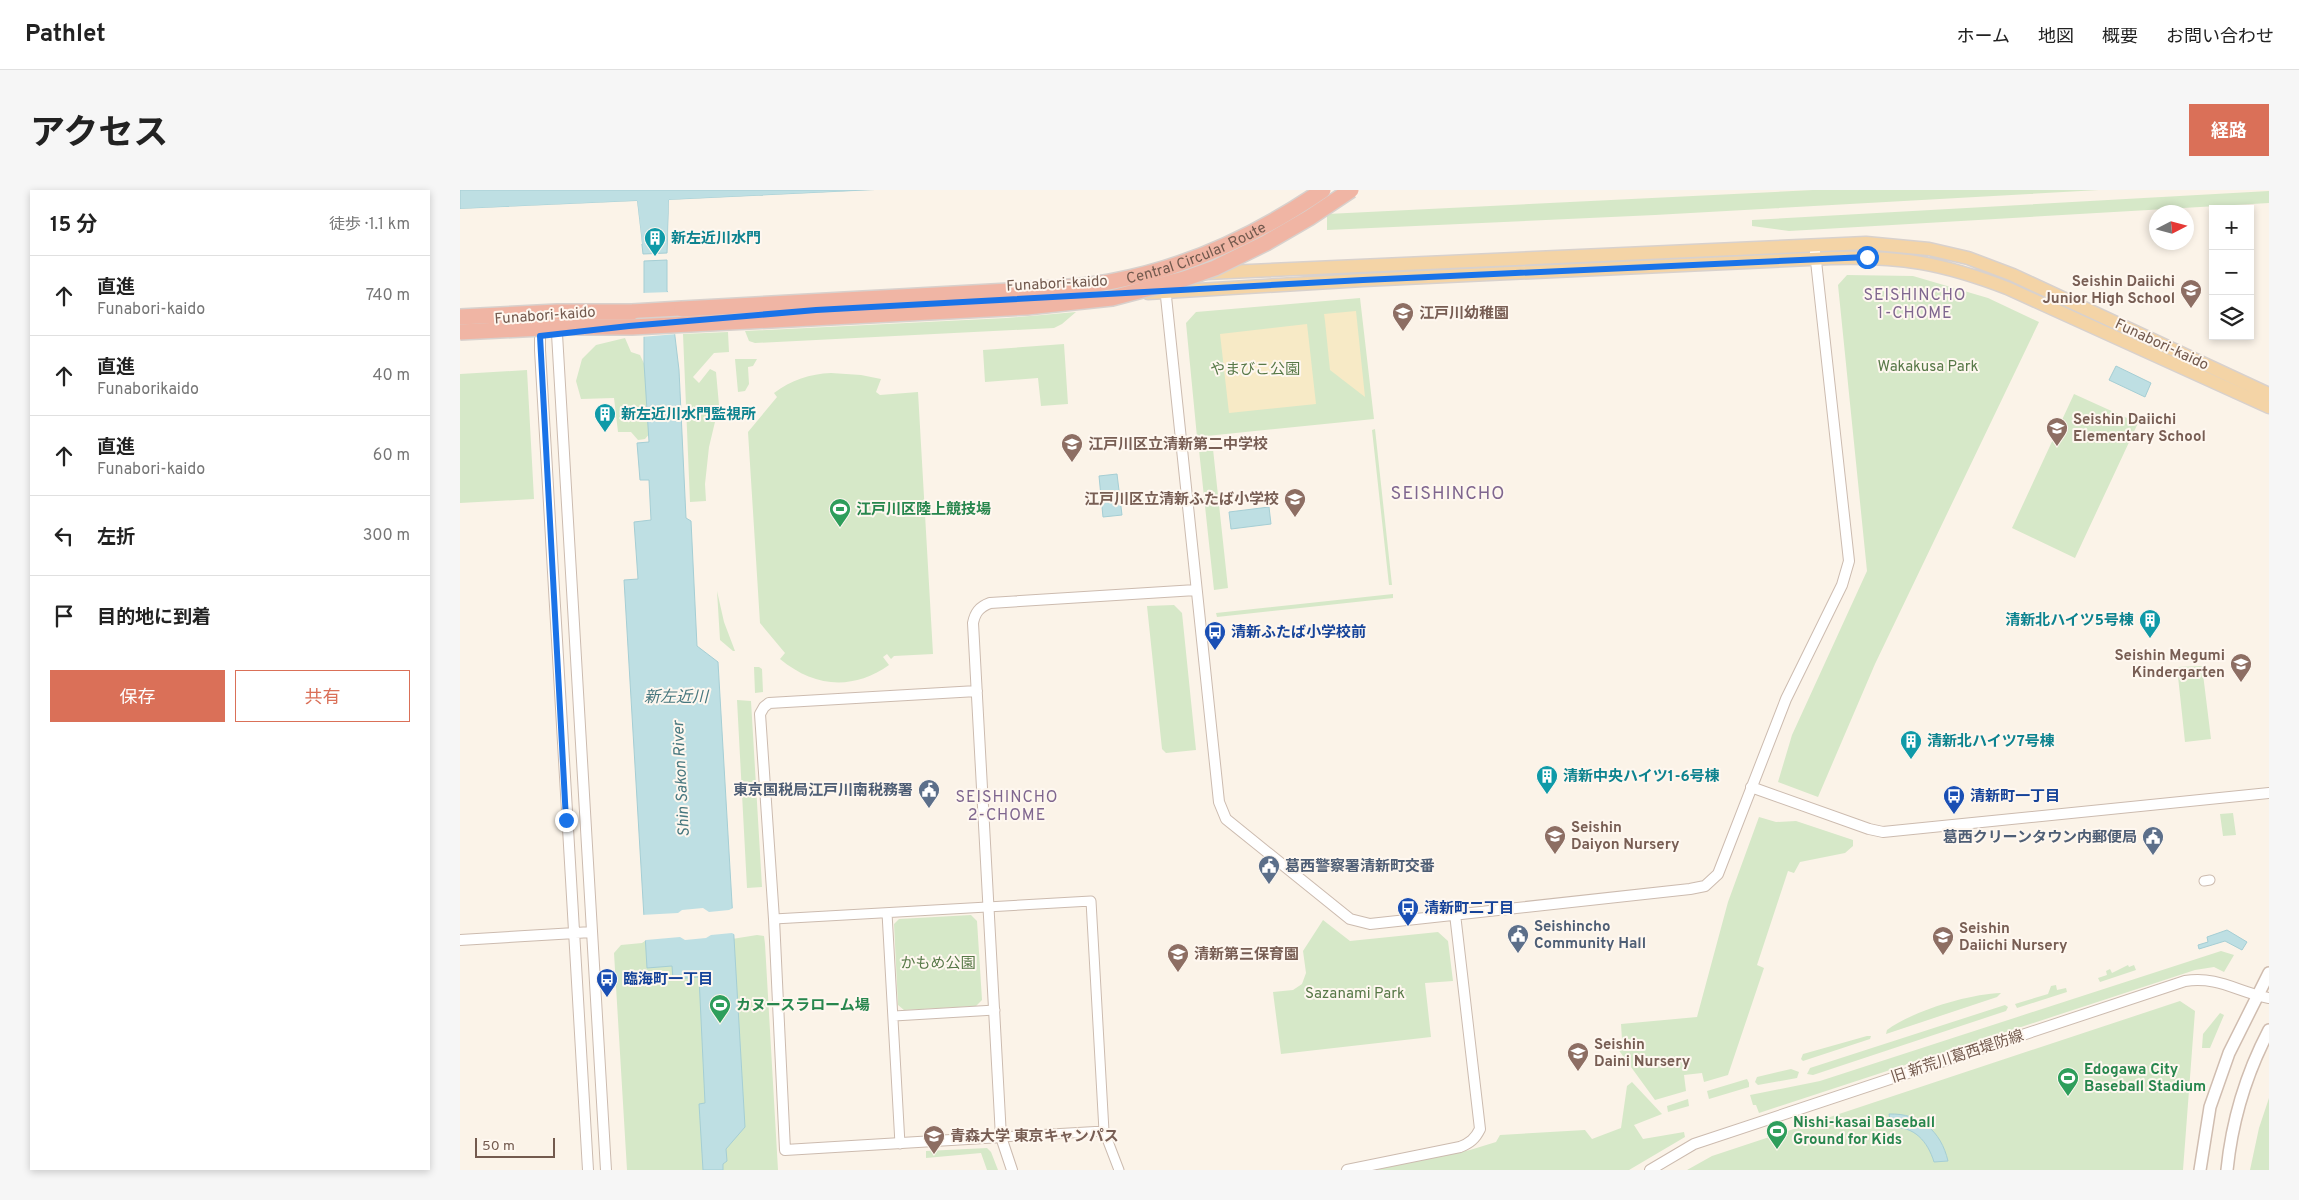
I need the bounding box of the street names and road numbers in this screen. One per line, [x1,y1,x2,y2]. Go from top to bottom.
street label: Central Circular Route [1125,219,1270,289]
street label: Funabori-kaido [1006,272,1108,297]
street label: Funabori-kaido [494,303,596,330]
street label: Funabori-kaido [2111,315,2211,375]
street label: 旧 新荒川葛西堤防線 [1889,1027,2026,1088]

